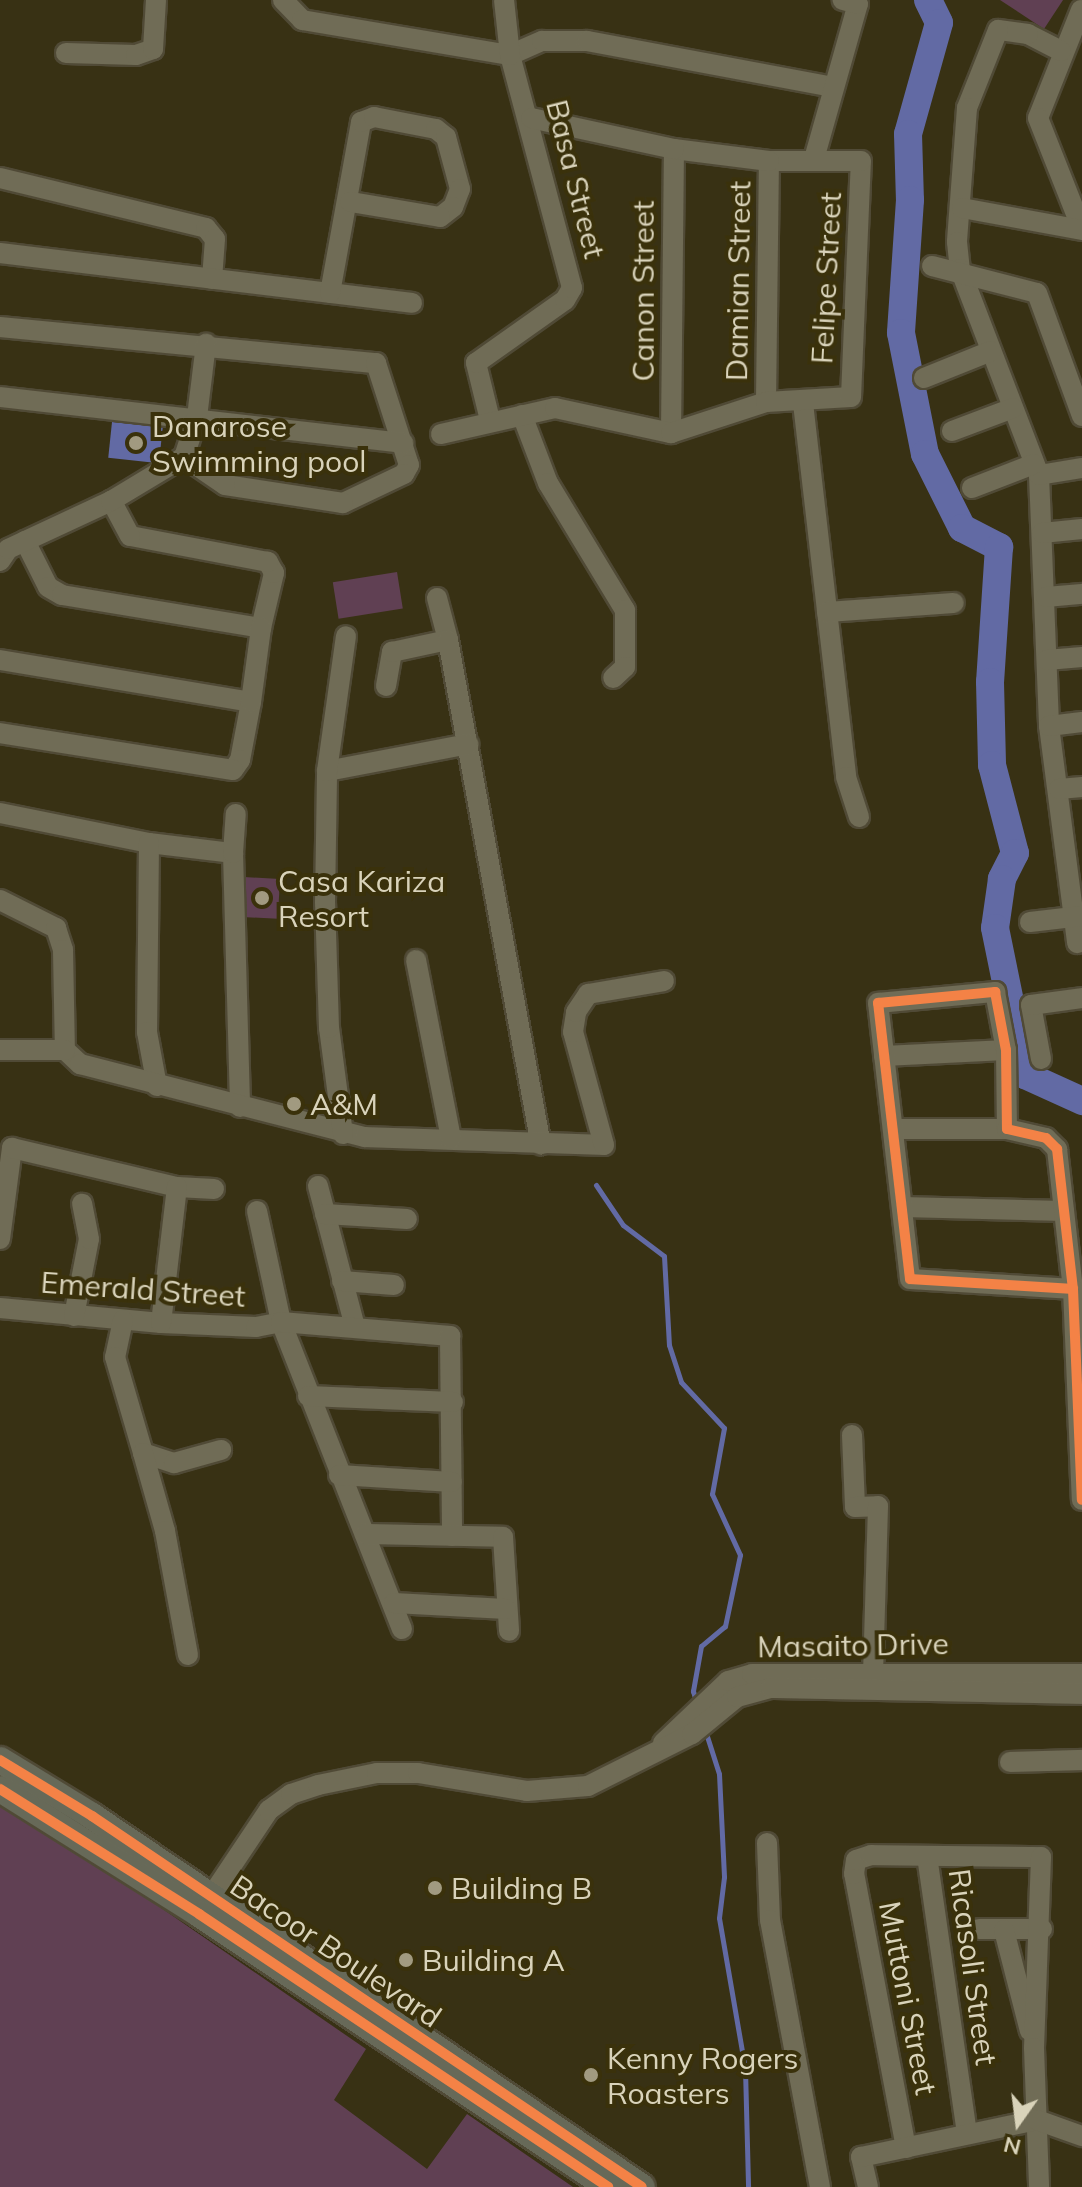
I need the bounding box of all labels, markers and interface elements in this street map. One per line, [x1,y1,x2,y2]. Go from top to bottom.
street label: Basa Street [539,96,613,262]
street label: Damian Street [718,181,758,381]
street label: Felipe Street [804,191,848,365]
street label: Canon Street [625,200,661,382]
place label: Danarose Swimming pool [152,408,366,478]
marker: Danarose Swimming pool [127,434,145,452]
place label: Casa Kariza Resort [278,863,445,934]
marker: Casa Kariza Resort [253,889,271,907]
place label: A&M [310,1086,378,1122]
marker: A&M [285,1095,303,1113]
street label: Emerald Street [40,1264,246,1314]
street label: Masaito Drive [757,1625,949,1665]
street label: Bacoor Boulevard [224,1867,448,2035]
street label: Ricasoli Street [941,1867,1005,2067]
place label: Building B [451,1870,592,1906]
marker: Building B [426,1879,444,1897]
street label: Muttoni Street [872,1898,944,2098]
place label: Building A [422,1942,565,1978]
marker: Building A [397,1951,415,1969]
place label: Kenny Rogers Roasters [607,2040,798,2110]
marker: Kenny Rogers Roasters [582,2066,600,2084]
north arrow [978,2083,1058,2163]
text: N [1001,2131,1024,2162]

